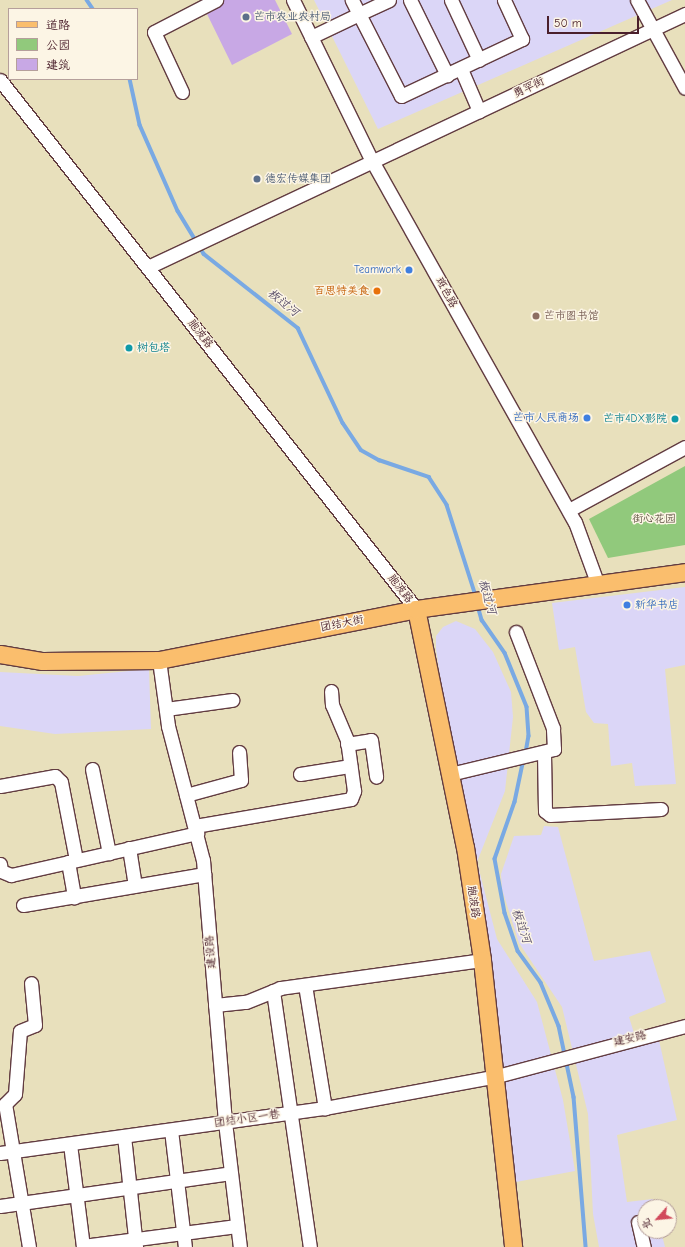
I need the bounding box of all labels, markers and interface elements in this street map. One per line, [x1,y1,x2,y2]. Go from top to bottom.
legend [8,8,138,80]
scale bar [549,8,641,34]
place label: 芒市农业农村局 [254,10,331,24]
marker: 芒市农业农村局 [241,12,251,22]
text: 50 m [554,16,582,30]
text: 道路 [46,18,70,32]
text: 公园 [46,38,70,52]
text: 建筑 [46,58,70,72]
street label: 勇罕街 [511,75,547,101]
place label: 德宏传媒集团 [265,172,331,186]
marker: 德宏传媒集团 [252,174,262,184]
place label: Teamwork [354,263,401,277]
marker: Teamwork [404,265,414,275]
street label: 斑色路 [432,275,460,311]
place label: 百思特美食 [314,284,369,298]
water label: 板过河 [264,286,302,320]
marker: 百思特美食 [372,286,382,296]
place label: 芒市图书馆 [544,309,599,323]
marker: 芒市图书馆 [531,311,541,321]
street label: 胞波路 [185,317,215,351]
place label: 树包塔 [137,341,170,355]
marker: 树包塔 [124,343,134,353]
place label: 芒市人民商场 [513,411,579,425]
place label: 芒市4DX影院 [603,412,667,426]
marker: 芒市人民商场 [582,413,592,423]
marker: 芒市4DX影院 [670,414,680,424]
park label: 街心花园 [632,512,676,526]
street label: 胞波路 [385,572,415,606]
water label: 板过河 [475,578,499,616]
place label: 新华书店 [635,598,679,612]
marker: 新华书店 [622,600,632,610]
street label: 团结大街 [319,613,365,635]
street label: 胞波路 [464,885,482,919]
water label: 板过河 [508,907,534,945]
street label: 建设路 [203,935,219,969]
street label: 建安路 [612,1029,648,1049]
street label: 团结小区一巷 [213,1108,281,1130]
north arrow [637,1199,677,1239]
text: 北 [638,1216,655,1232]

